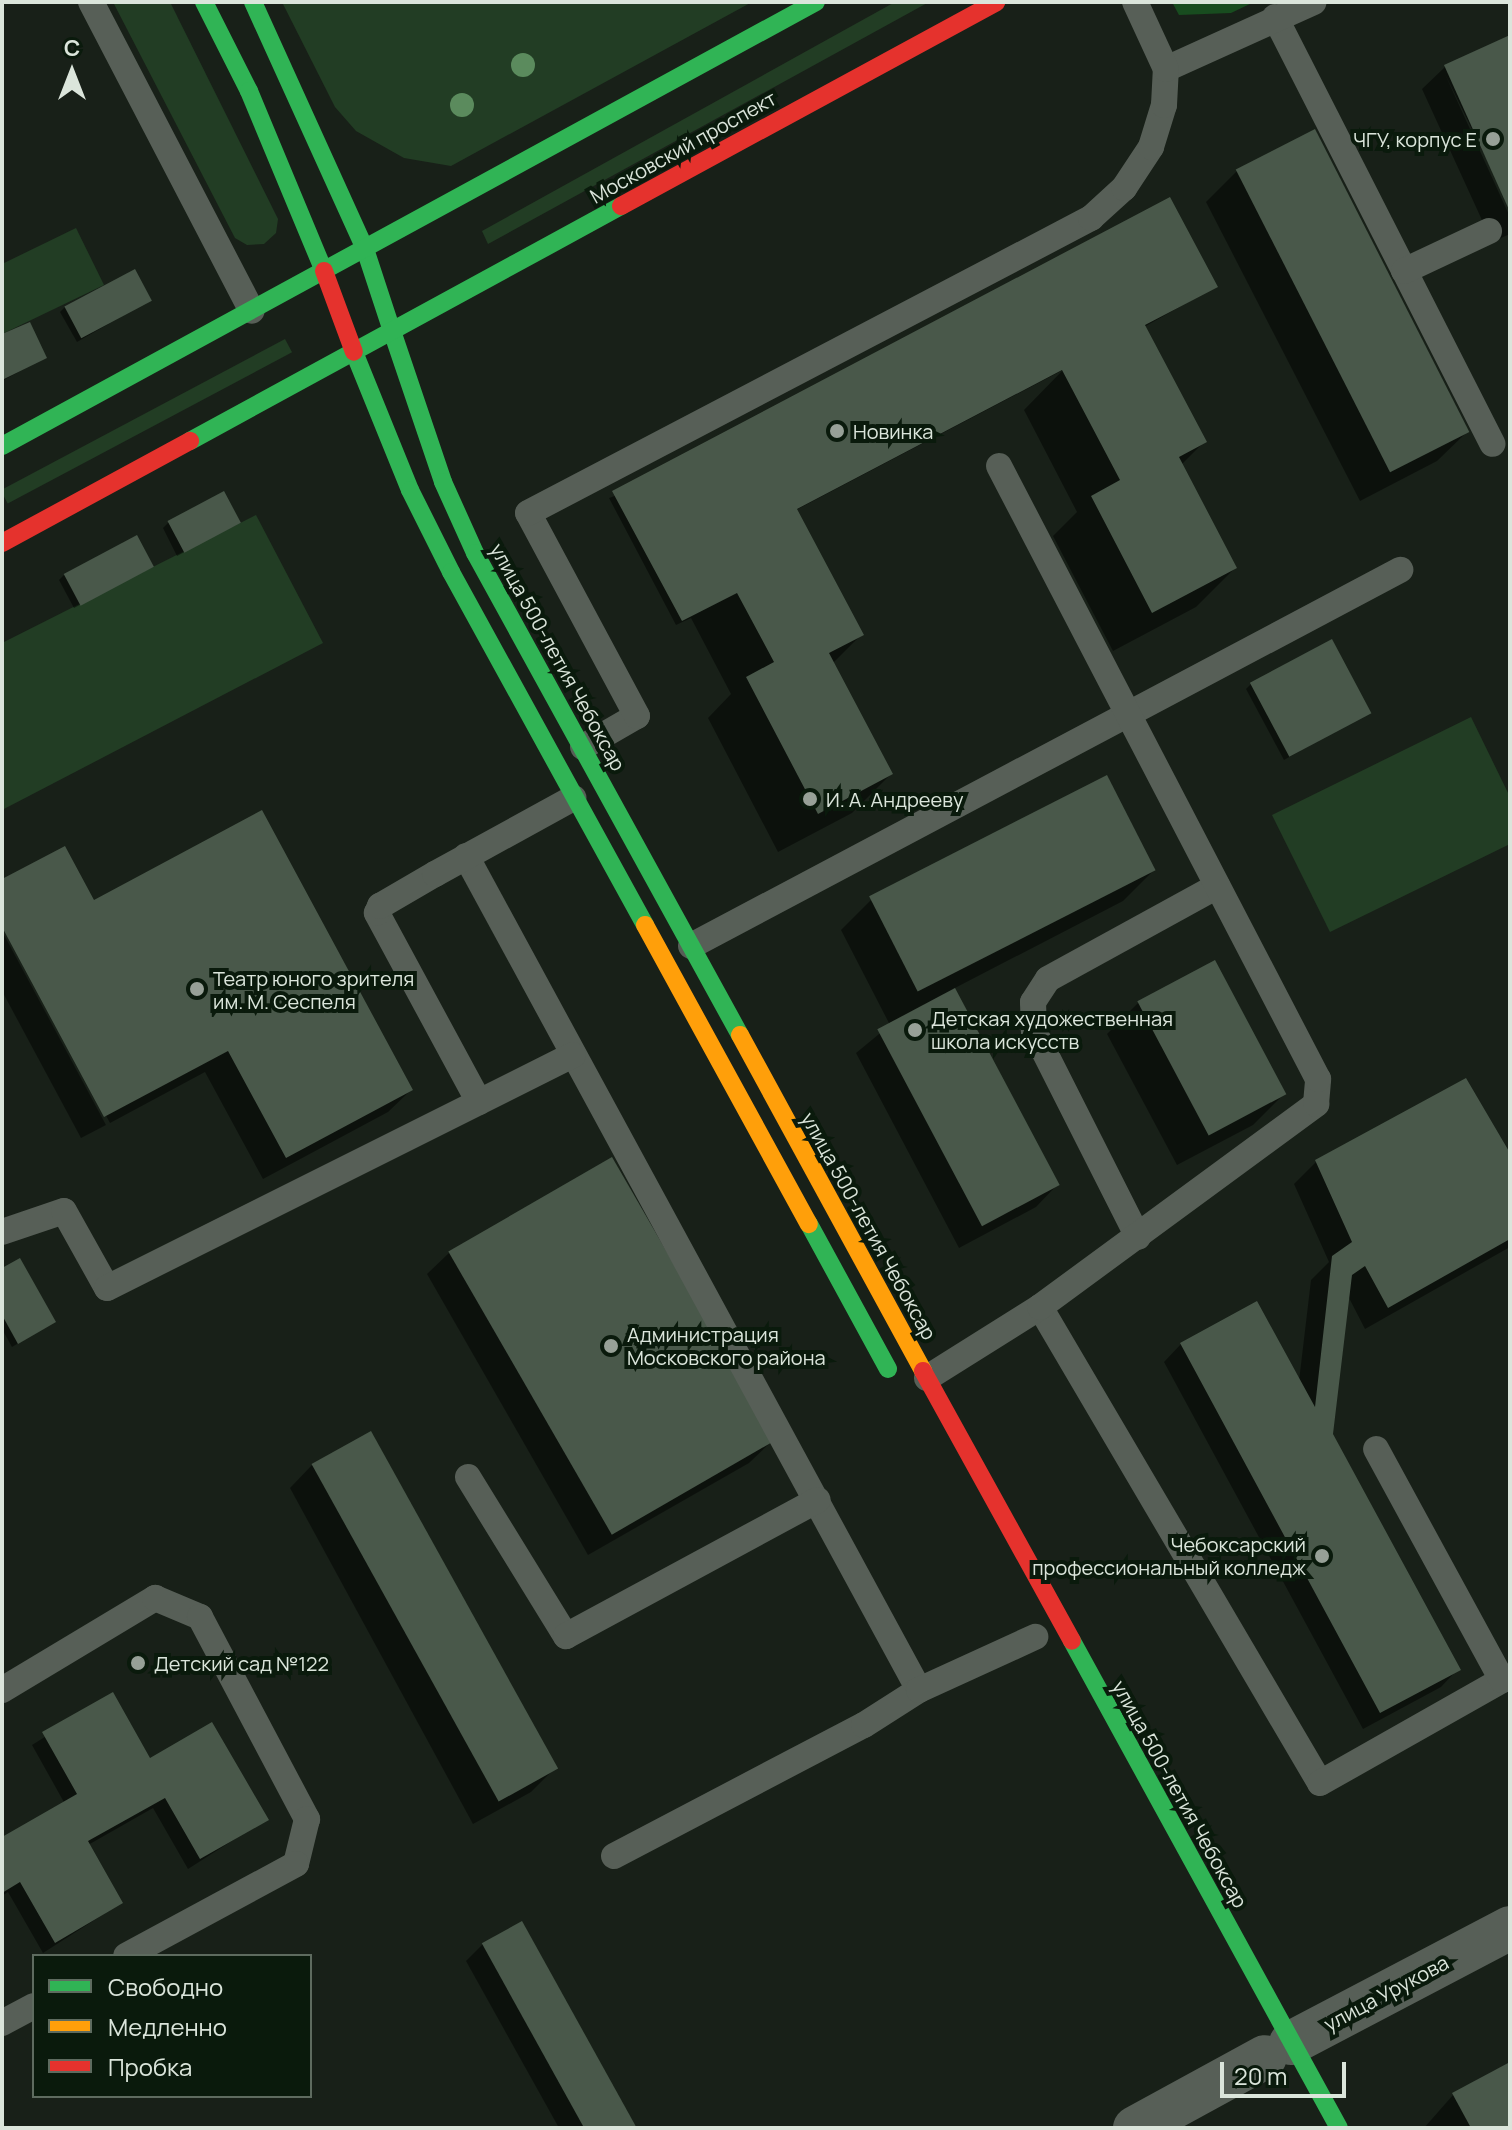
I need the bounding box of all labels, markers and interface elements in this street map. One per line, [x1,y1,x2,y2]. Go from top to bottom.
north arrow [32,32,112,112]
text: С [64,33,80,63]
street label: Московский проспект [586,86,780,208]
place label: ЧГУ, корпус Е [1353,127,1477,151]
marker: ЧГУ, корпус Е [1484,130,1502,148]
place label: Новинка [853,419,933,443]
marker: Новинка [828,422,846,440]
street label: улица 500-летия Чебоксар [485,539,631,775]
place label: И. А. Андрееву [826,787,963,811]
marker: И. А. Андрееву [801,790,819,808]
place label: Театр юного зрителя им. М. Сеспеля [213,966,414,1013]
marker: Театр юного зрителя им. М. Сеспеля [188,980,206,998]
place label: Детская художественная школа искусств [931,1006,1173,1053]
marker: Детская художественная школа искусств [906,1021,924,1039]
street label: улица 500-летия Чебоксар [796,1108,942,1344]
place label: Администрация Московского района [627,1322,826,1369]
marker: Администрация Московского района [602,1337,620,1355]
place label: Чебоксарский профессиональный колледж [1032,1532,1306,1579]
marker: Чебоксарский профессиональный колледж [1313,1547,1331,1565]
place label: Детский сад №122 [154,1651,329,1675]
marker: Детский сад №122 [129,1654,147,1672]
street label: улица 500-летия Чебоксар [1107,1676,1253,1912]
street label: улица Урукова [1320,1950,1452,2036]
legend [32,1954,312,2098]
text: Свободно [108,1970,223,2003]
text: Медленно [108,2010,227,2043]
scale bar [1224,2046,1350,2096]
text: Пробка [108,2050,192,2083]
text: 20 m [1234,2059,1287,2092]

